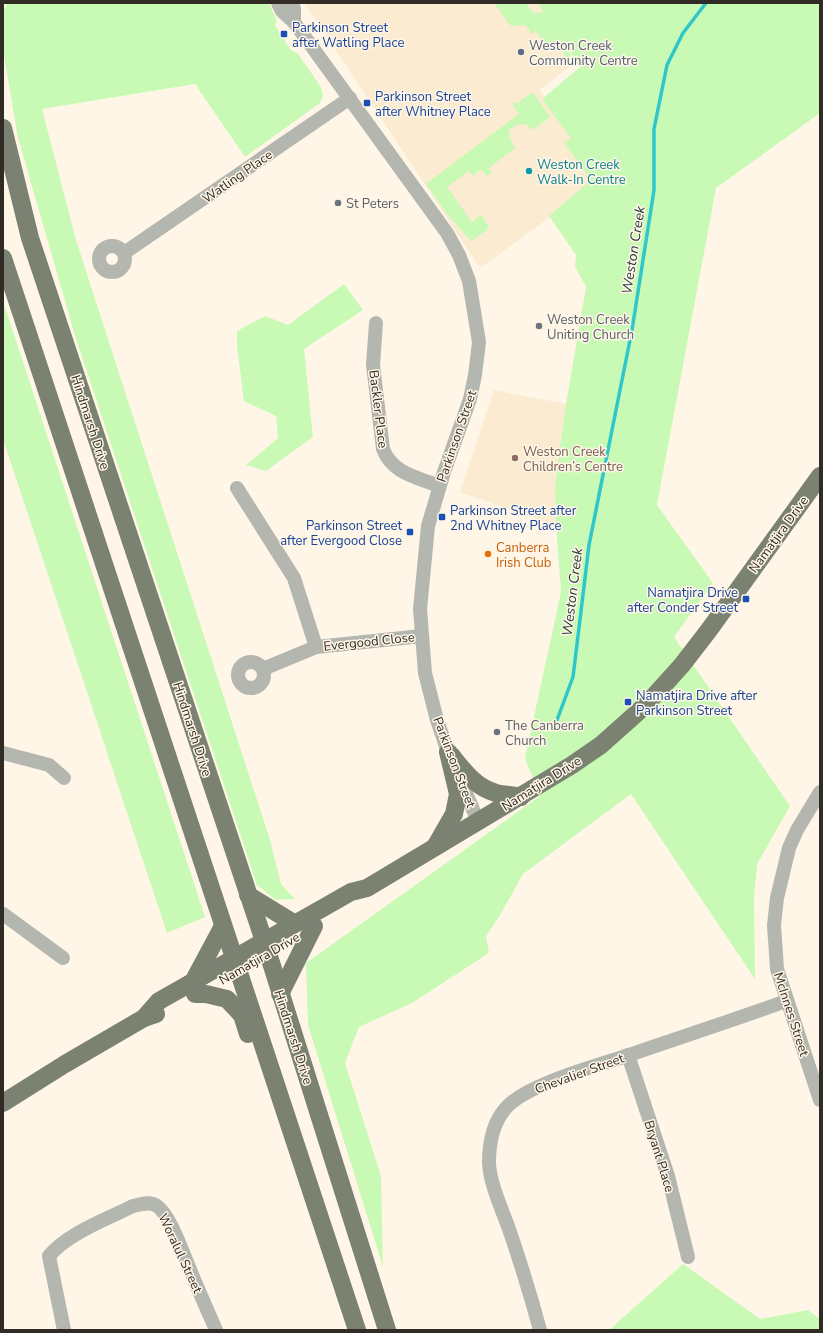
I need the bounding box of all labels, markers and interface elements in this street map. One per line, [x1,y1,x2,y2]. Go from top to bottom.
place label: Parkinson Street after Watling Place [292,19,404,52]
marker: Parkinson Street after Watling Place [279,29,289,39]
place label: Weston Creek Community Centre [529,37,638,70]
marker: Weston Creek Community Centre [516,47,526,57]
place label: Parkinson Street after Whitney Place [375,88,491,121]
marker: Parkinson Street after Whitney Place [362,98,372,108]
street label: Watling Place [199,146,276,208]
place label: Weston Creek Walk-In Centre [537,156,626,189]
marker: Weston Creek Walk-In Centre [524,166,534,176]
place label: St Peters [346,195,399,213]
marker: St Peters [333,198,343,208]
water label: Weston Creek [617,204,650,296]
place label: Weston Creek Uniting Church [547,311,634,344]
marker: Weston Creek Uniting Church [534,321,544,331]
street label: Backler Place [364,369,392,449]
street label: Hindmarsh Drive [66,373,114,472]
street label: Parkinson Street [433,388,481,485]
place label: Weston Creek Children’s Centre [523,443,623,476]
marker: Weston Creek Children’s Centre [510,453,520,463]
street label: Namatjira Drive [745,493,813,577]
place label: Parkinson Street after 2nd Whitney Place [450,502,577,535]
marker: Parkinson Street after 2nd Whitney Place [437,512,447,522]
place label: Parkinson Street after Evergood Close [280,517,402,550]
marker: Parkinson Street after Evergood Close [405,527,415,537]
place label: Canberra Irish Club [496,539,551,572]
water label: Weston Creek [558,546,587,637]
marker: Canberra Irish Club [483,549,493,559]
place label: Namatjira Drive after Conder Street [627,584,738,617]
marker: Namatjira Drive after Conder Street [741,594,751,604]
street label: Evergood Close [323,628,416,656]
street label: Hindmarsh Drive [168,680,216,779]
place label: Namatjira Drive after Parkinson Street [636,687,757,720]
marker: Namatjira Drive after Parkinson Street [623,697,633,707]
street label: Parkinson Street [428,714,480,811]
place label: The Canberra Church [505,717,584,750]
marker: The Canberra Church [492,727,502,737]
street label: Namatjira Drive [498,752,585,816]
street label: Namatjira Drive [216,928,303,989]
street label: McInnes Street [769,970,813,1059]
street label: Hindmarsh Drive [269,988,317,1087]
street label: Chevalier Street [532,1049,627,1098]
street label: Bryant Place [640,1118,679,1195]
street label: Woralul Street [154,1211,207,1297]

